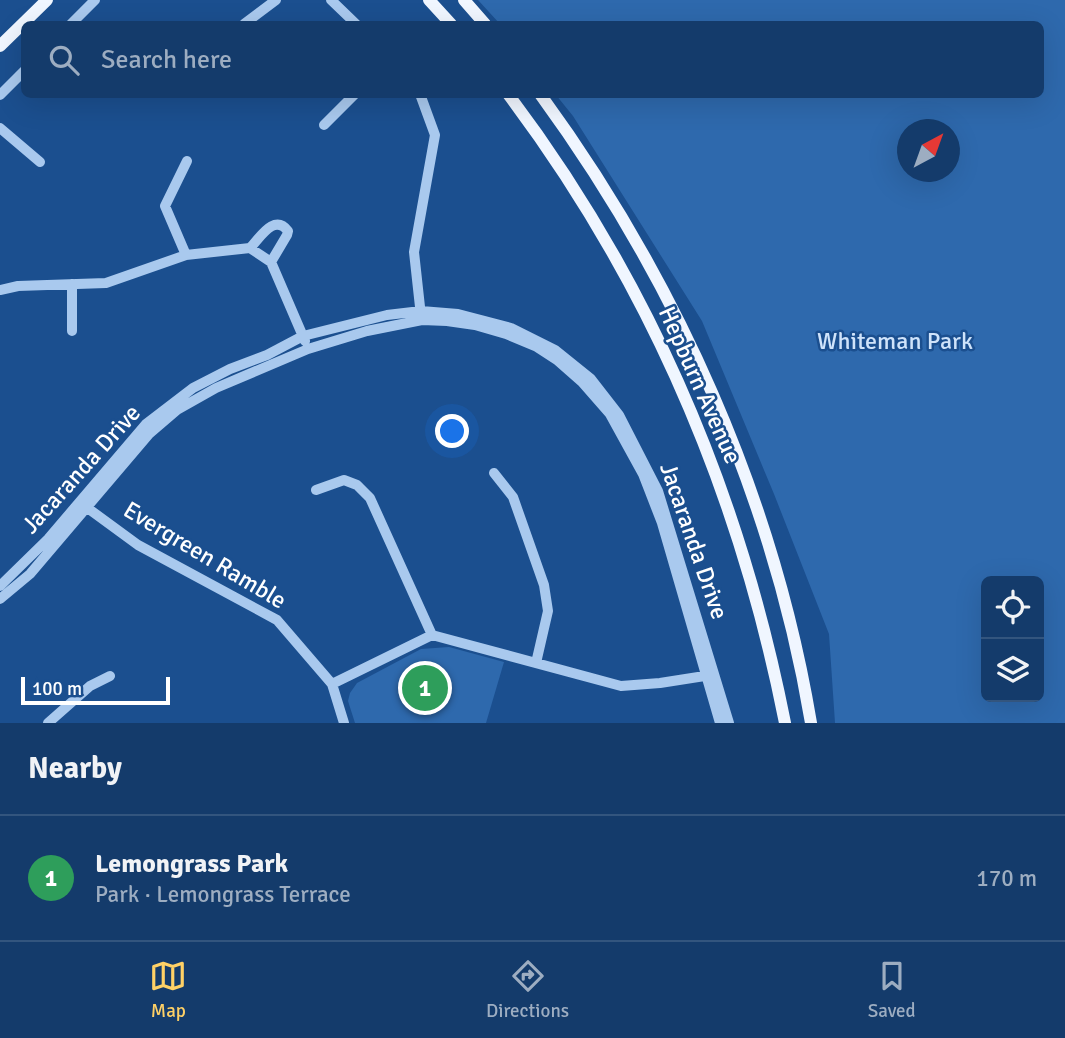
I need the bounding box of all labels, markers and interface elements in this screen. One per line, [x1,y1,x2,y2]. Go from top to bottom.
search box [21,21,1044,98]
icon: search [45,41,83,79]
text: Search here [101,44,232,76]
north arrow [897,119,960,182]
street label: Hepburn Avenue [652,302,748,468]
park label: Whiteman Park [817,326,973,356]
street label: Jacaranda Drive [15,398,147,540]
your location [435,414,469,448]
street label: Jacaranda Drive [653,459,735,623]
street label: Evergreen Ramble [118,495,292,615]
map controls [981,576,1044,702]
button: locate [981,576,1044,639]
button: layers [981,639,1044,702]
pin: 1 [402,662,448,714]
scale bar [21,674,170,706]
text: 100 m [32,677,82,701]
text: Nearby [28,750,122,787]
text: Lemongrass Park [95,848,288,880]
text: 1 [45,864,57,893]
text: 170 m [976,864,1037,893]
text: Park · Lemongrass Terrace [95,880,351,909]
tab: Map [149,957,187,1023]
tab: Directions [486,957,569,1023]
tab: Saved [868,957,916,1023]

